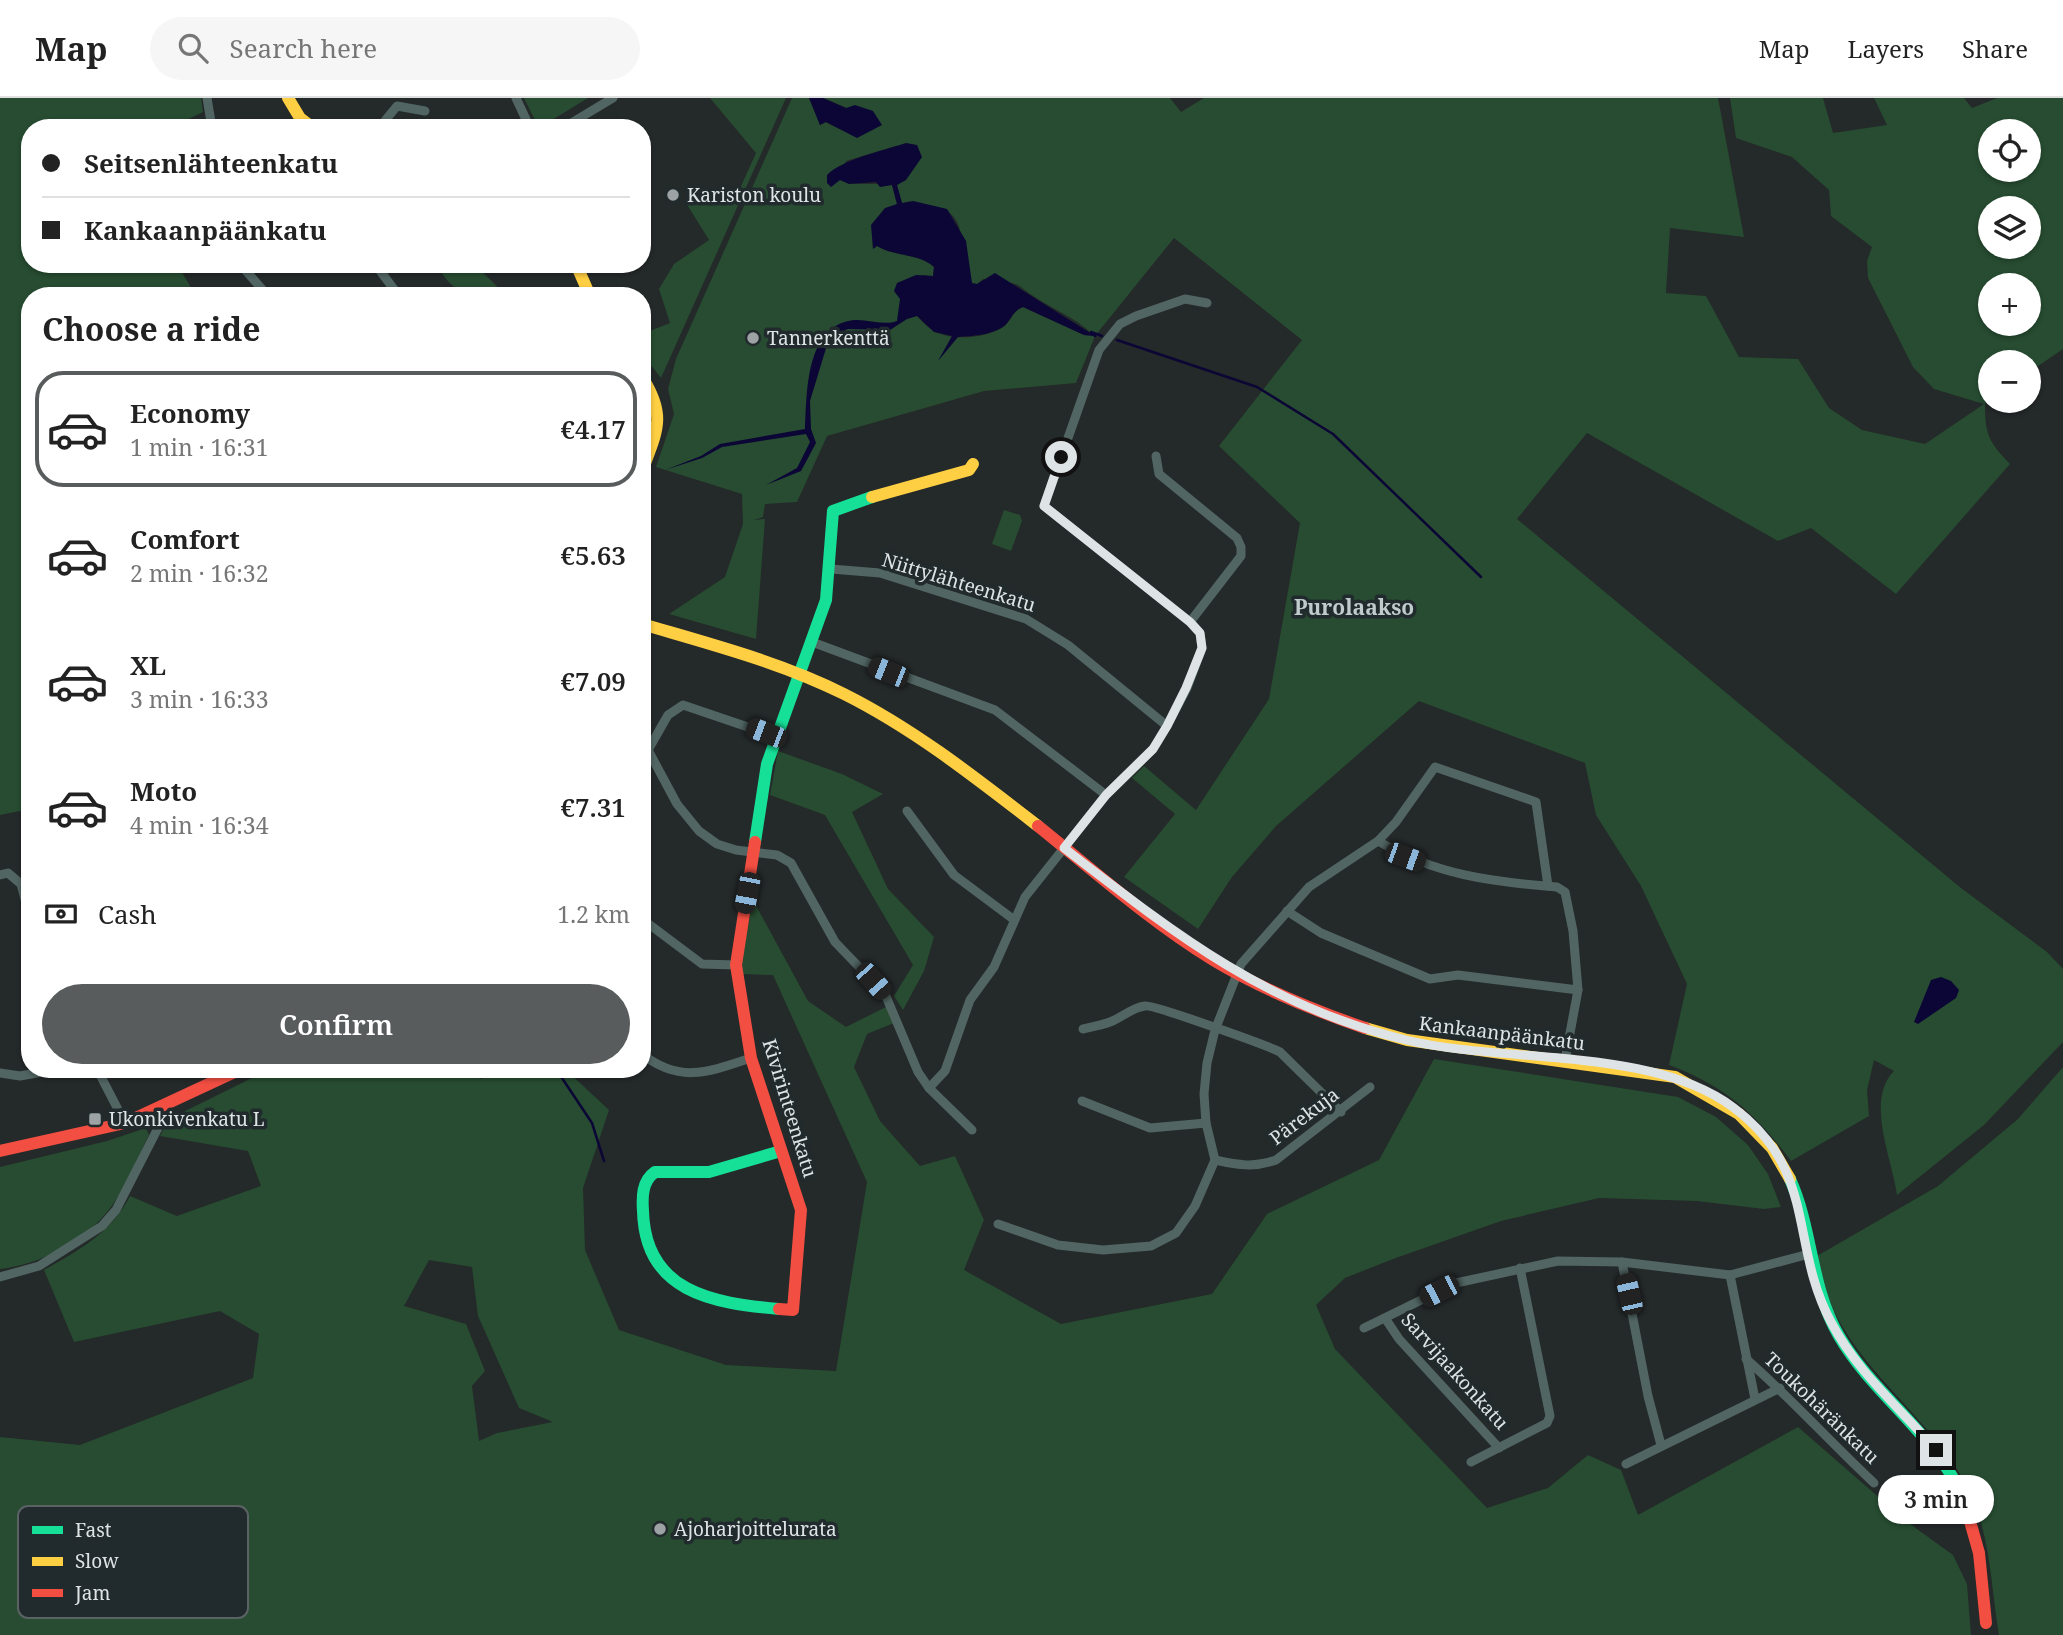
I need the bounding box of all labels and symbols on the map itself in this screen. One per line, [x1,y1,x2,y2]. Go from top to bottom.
place label: Kariston koulu [687,182,821,208]
marker: Kariston koulu [665,187,681,203]
place label: Tannerkenttä [767,325,890,351]
marker: Tannerkenttä [745,330,761,346]
route start [1045,441,1077,473]
street label: Niittylähteenkatu [879,546,1039,618]
district label: Purolaakso [1294,593,1414,621]
car [865,654,912,690]
car [743,716,790,750]
car [1382,840,1429,874]
car [733,870,762,916]
car [852,958,895,1004]
street label: Kankaanpäänkatu [1418,1010,1586,1056]
street label: Kivirinteenkatu [757,1036,823,1180]
street label: Pärekuja [1264,1081,1344,1151]
place label: Ukonkivenkatu L [109,1106,265,1132]
marker: Ukonkivenkatu L [87,1111,103,1127]
car [1615,1271,1644,1317]
car [1416,1272,1463,1310]
street label: Sarvijaakonkatu [1396,1307,1514,1435]
street label: Toukohäränkatu [1759,1346,1885,1470]
route end [1920,1434,1952,1466]
callout: 3 min [1878,1474,1994,1524]
legend [18,1506,248,1618]
place label: Ajoharjoittelurata [674,1516,837,1542]
text: Fast [75,1517,112,1543]
marker: Ajoharjoittelurata [652,1521,668,1537]
text: Slow [75,1548,119,1574]
text: Jam [74,1580,110,1606]

